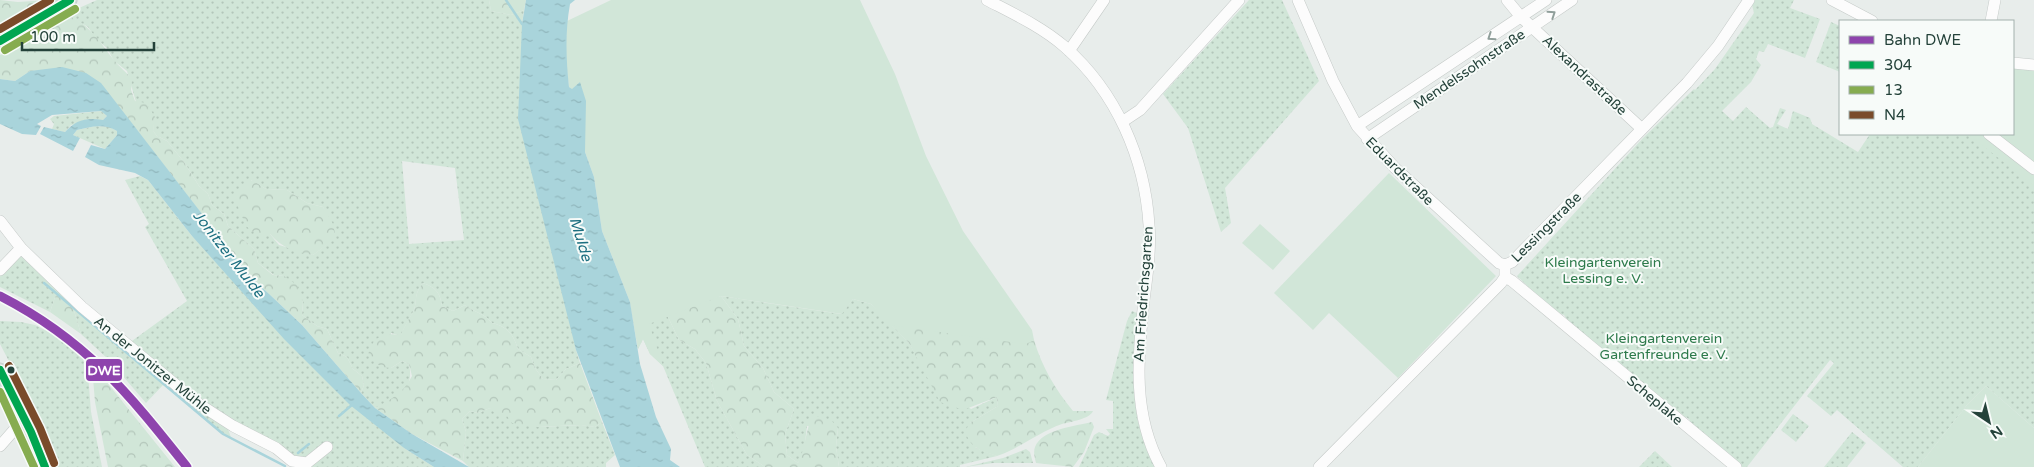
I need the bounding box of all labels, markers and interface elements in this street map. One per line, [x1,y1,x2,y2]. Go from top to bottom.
one-way arrow [1547,10,1556,20]
scale bar [22,20,155,52]
legend [1839,20,2014,135]
street label: Mendelssohnstraße [1410,26,1528,113]
text: 100 m [30,28,76,46]
one-way arrow [1488,31,1497,40]
text: Bahn DWE [1884,31,1961,49]
street label: Alexandrastraße [1539,32,1631,119]
text: 304 [1884,56,1912,74]
text: 13 [1884,81,1903,99]
text: N4 [1884,106,1905,124]
street label: Eduardstraße [1362,134,1437,209]
street label: Lessingstraße [1508,189,1585,266]
water label: Jonitzer Mulde [189,207,269,302]
water label: Mulde [566,215,597,265]
street label: Am Friedrichsgarten [1130,226,1157,362]
park label: Kleingartenverein Lessing e. V. [1545,254,1661,287]
street label: An der Jonitzer Mühle [90,313,215,418]
park label: Kleingartenverein Gartenfreunde e. V. [1600,330,1728,363]
line badge: DWE [85,358,123,382]
text: DWE [87,362,121,379]
unlabelled marker [6,365,16,375]
street label: Scheplake [1623,372,1686,429]
north arrow [1964,397,2014,447]
text: N [1987,422,2006,442]

